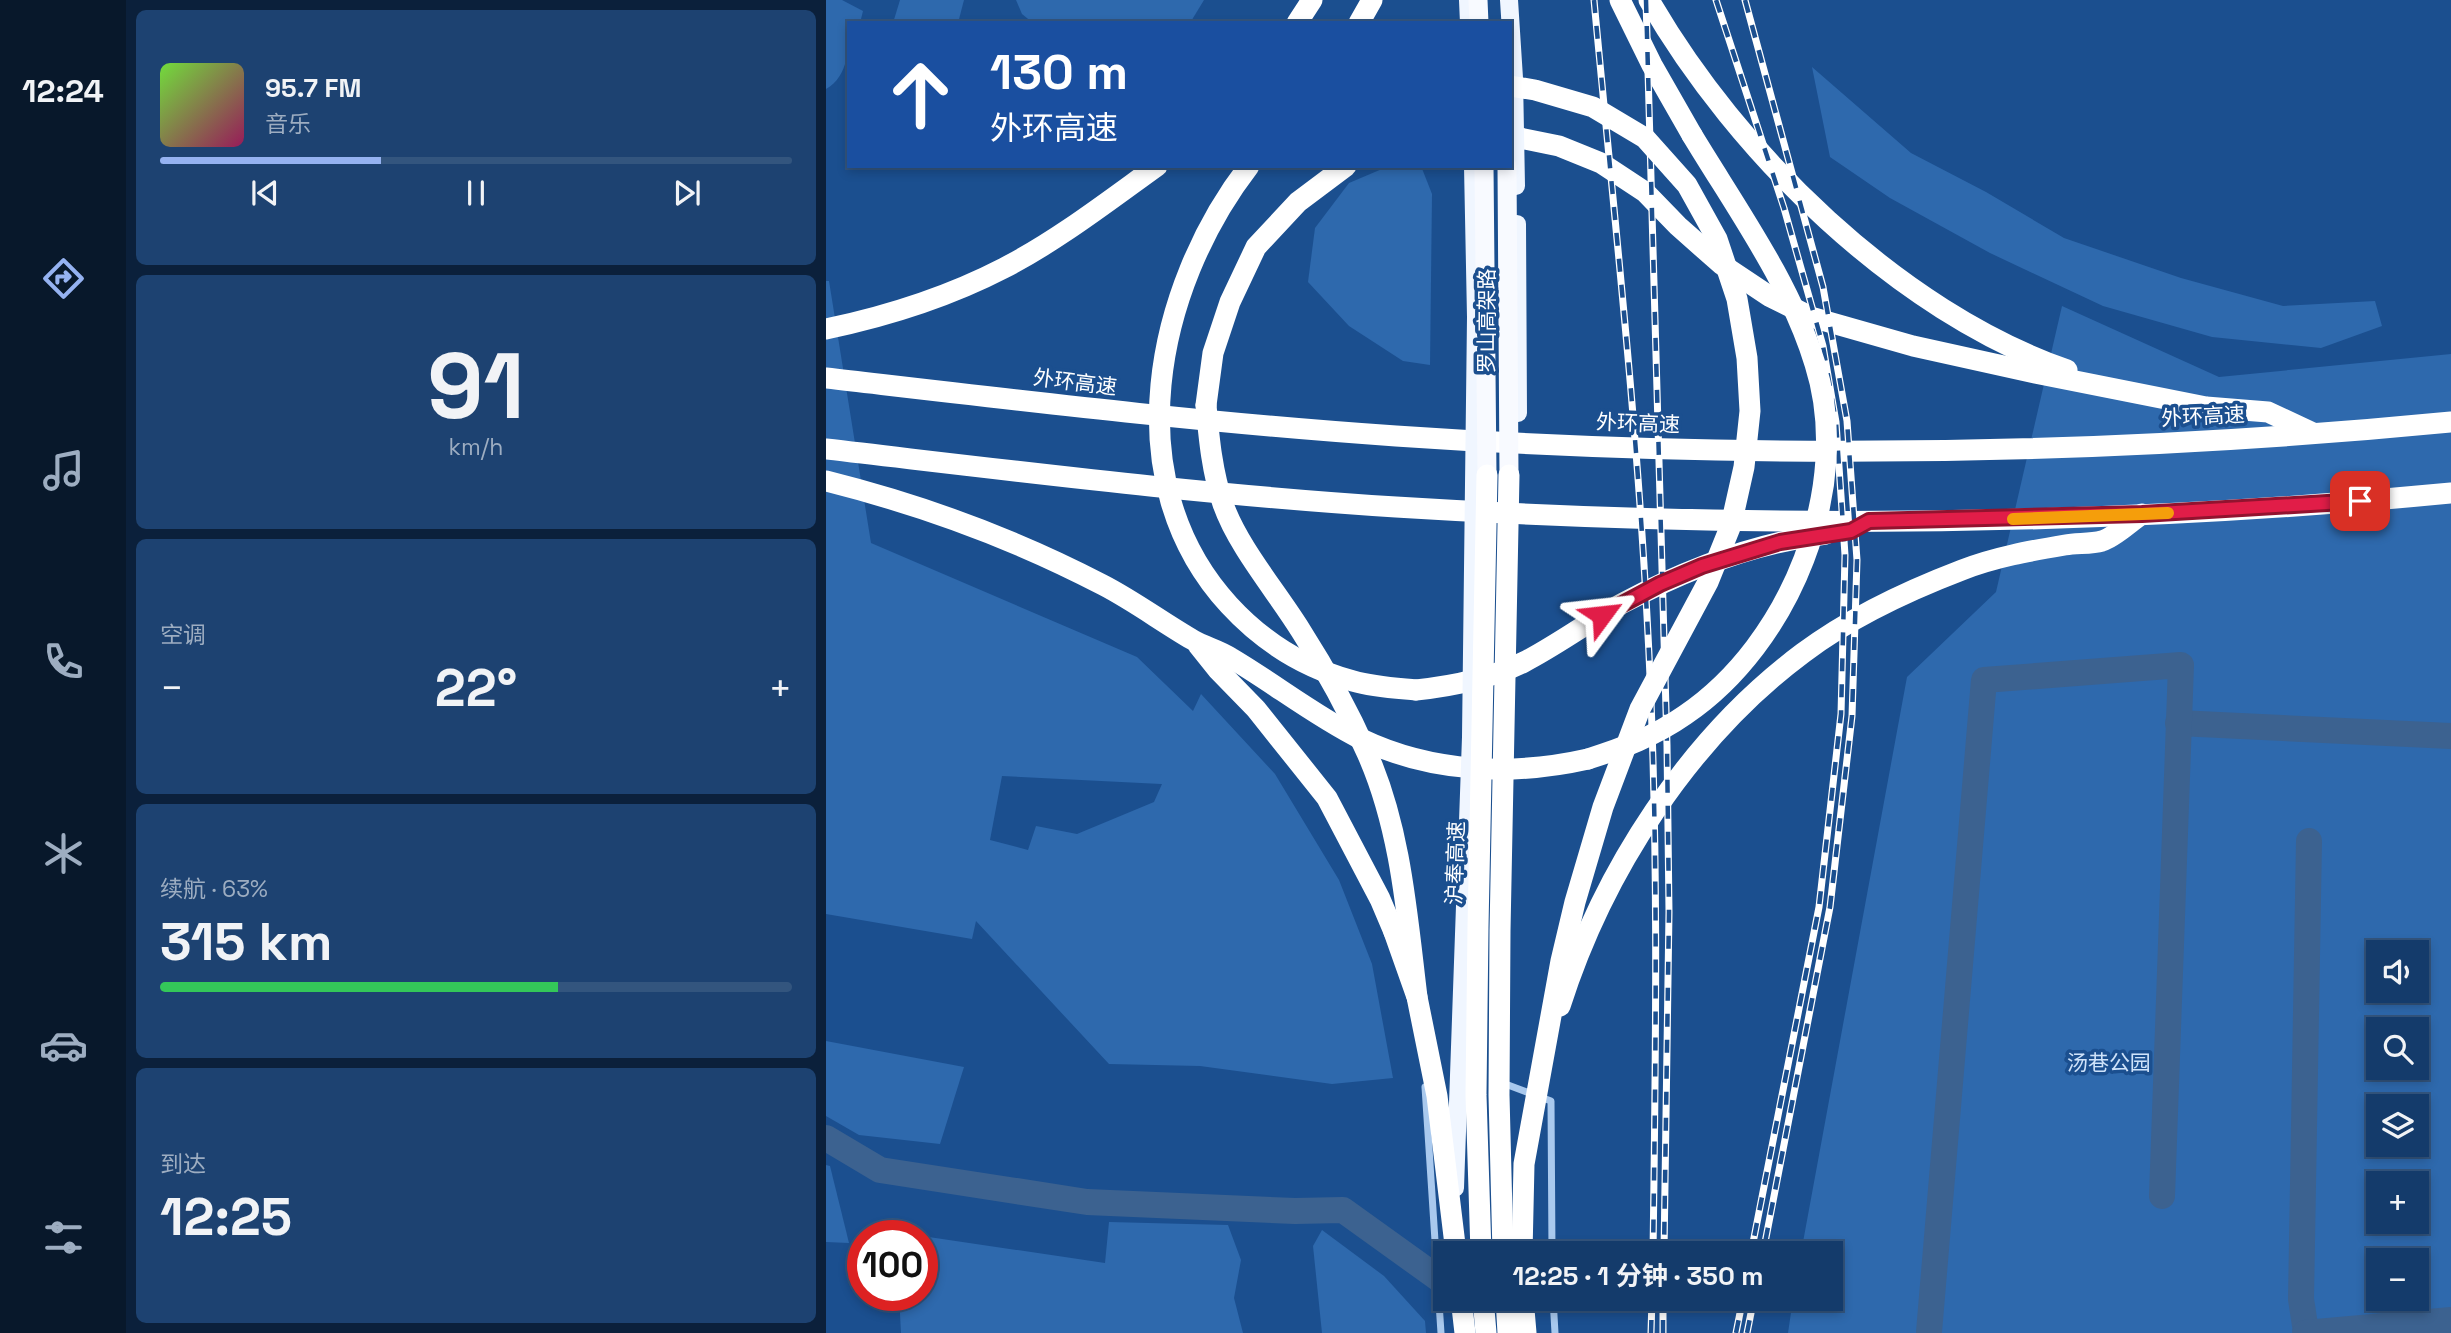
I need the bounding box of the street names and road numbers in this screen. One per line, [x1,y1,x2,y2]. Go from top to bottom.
street label: 罗山高架路 [1473,269,1500,374]
street label: 外环高速 [1032,363,1118,401]
street label: 外环高速 [2160,400,2246,432]
street label: 外环高速 [1596,408,1680,438]
street label: 沪奉高速 [1440,821,1470,905]

